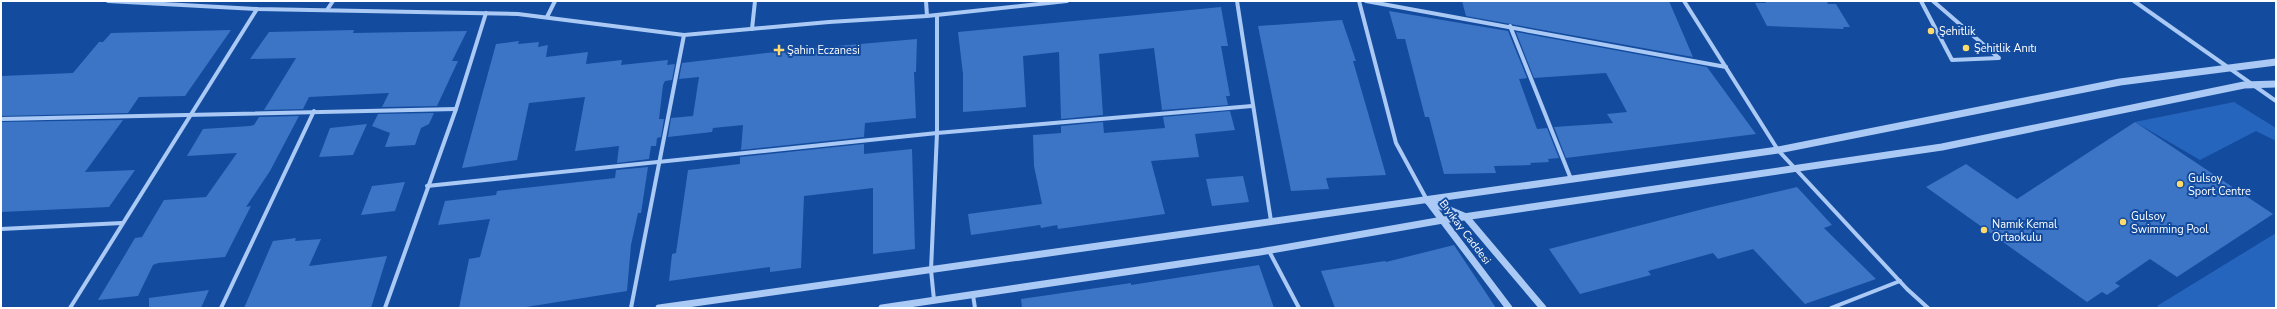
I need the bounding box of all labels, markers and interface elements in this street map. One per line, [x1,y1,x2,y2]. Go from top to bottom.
place label: Şehitlik [1939,24,1976,39]
marker: Şehitlik [1926,26,1936,36]
place label: Şehitlik Anıtı [1974,41,2037,56]
place label: Şahin Eczanesi [787,43,860,58]
marker: Şehitlik Anıtı [1961,43,1971,53]
marker: Şahin Eczanesi [774,45,784,55]
place label: Gulsoy Sport Centre [2188,171,2251,199]
marker: Gulsoy Sport Centre [2175,179,2185,189]
street label: Bıyıkay Caddesi [1436,197,1494,267]
place label: Gulsoy Swimming Pool [2131,209,2209,237]
place label: Namık Kemal Ortaokulu [1992,217,2058,245]
marker: Gulsoy Swimming Pool [2118,217,2128,227]
marker: Namık Kemal Ortaokulu [1979,225,1989,235]

